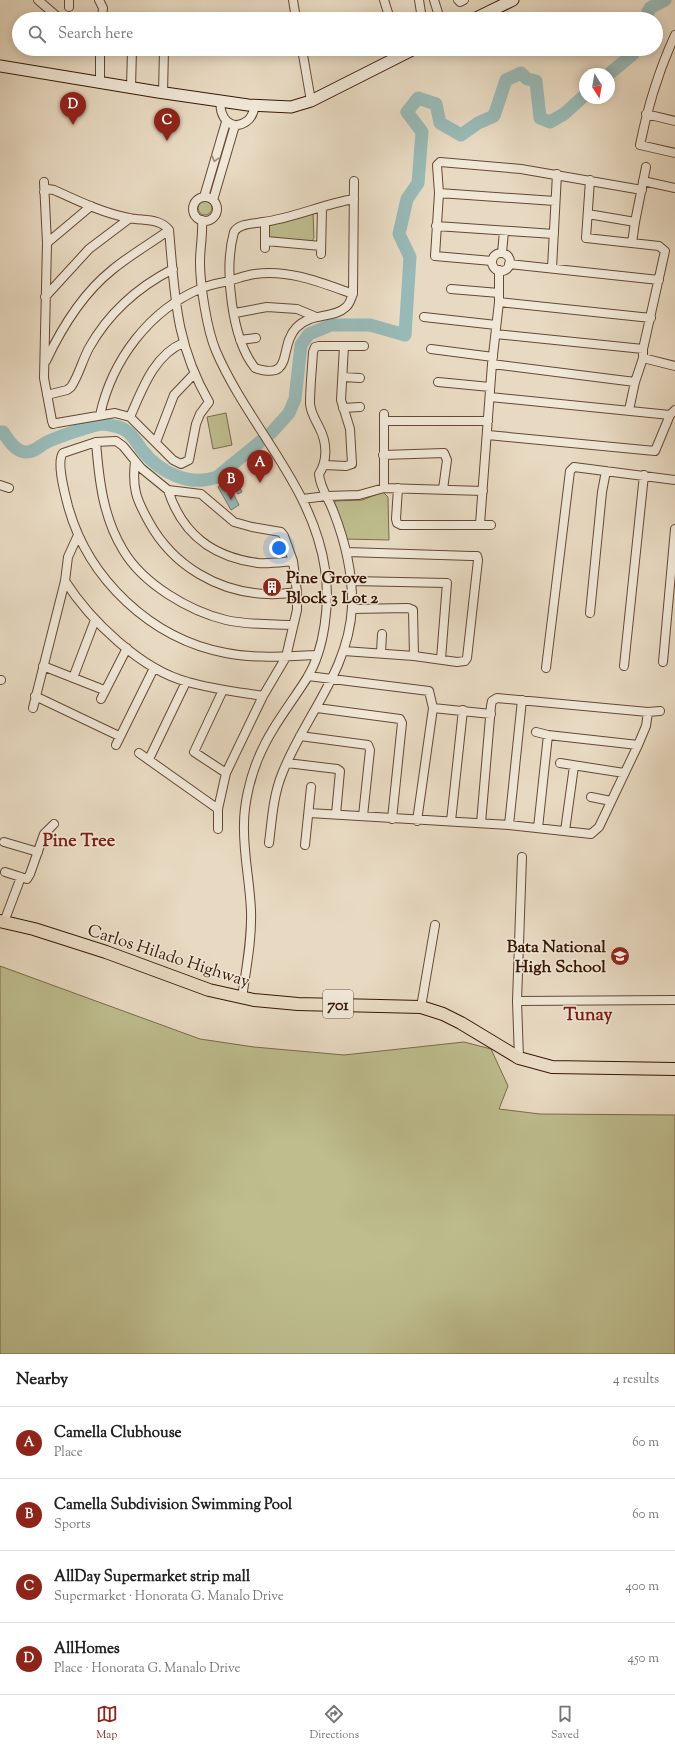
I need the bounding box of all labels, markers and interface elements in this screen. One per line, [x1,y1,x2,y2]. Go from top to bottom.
search box [12,12,663,56]
icon: search [26,23,48,45]
text: Search here [58,24,133,45]
north arrow [579,68,615,104]
pin: D [60,92,86,125]
pin: C [154,108,180,141]
one-way arrow [211,156,220,163]
pin: A [247,450,273,483]
pin: B [218,467,244,500]
your location [269,538,289,558]
place label: Pine Grove Block 3 Lot 2 [286,567,378,611]
building icon: Pine Grove Block 3 Lot 2 [261,576,283,598]
district label: Pine Tree [43,829,116,855]
street label: Carlos Hilado Highway [84,919,253,995]
place label: Bata National High School [507,936,606,980]
school or university icon: Bata National High School [609,945,631,967]
road number: 701 [323,990,353,1018]
district label: Tunay [563,1003,613,1029]
text: Nearby [16,1368,68,1392]
text: 4 results [613,1371,659,1389]
text: Camella Clubhouse [54,1423,182,1444]
text: A [24,1434,34,1452]
text: 60 m [632,1434,659,1452]
text: Place [54,1444,83,1462]
text: Camella Subdivision Swimming Pool [54,1495,292,1516]
text: B [25,1506,33,1524]
text: 60 m [632,1506,659,1524]
text: Sports [54,1516,91,1534]
text: AllDay Supermarket strip mall [54,1567,250,1588]
text: C [24,1578,34,1596]
text: 400 m [625,1578,659,1596]
text: Supermarket · Honorata G. Manalo Drive [54,1588,284,1606]
text: AllHomes [54,1639,120,1660]
text: D [24,1650,34,1668]
text: 450 m [628,1650,659,1668]
text: Place · Honorata G. Manalo Drive [54,1660,240,1678]
tab: Map [96,1703,118,1743]
tab: Directions [310,1703,359,1743]
tab: Saved [551,1703,579,1743]

